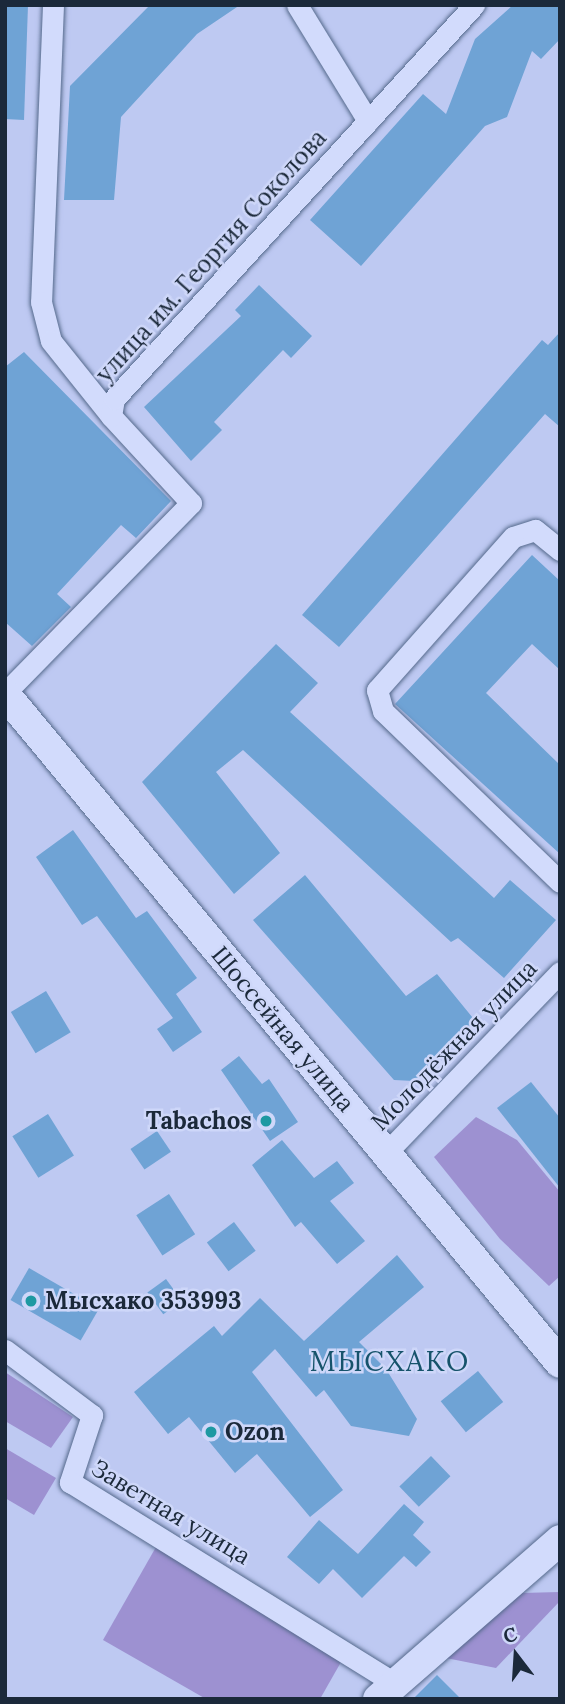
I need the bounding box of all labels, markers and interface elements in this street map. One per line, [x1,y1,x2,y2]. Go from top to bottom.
street label: улица им. Георгия Соколова [90,124,332,388]
street label: Шоссейная улица [206,941,360,1117]
street label: Молодёжная улица [365,954,543,1136]
place label: Tabachos [146,1107,252,1135]
marker: Tabachos [258,1113,274,1129]
place label: Мысхако 353993 [45,1287,242,1315]
marker: Мысхако 353993 [23,1293,39,1309]
district label: МЫСХАКО [311,1344,469,1378]
place label: Ozon [225,1418,285,1446]
marker: Ozon [203,1424,219,1440]
street label: Заветная улица [86,1453,256,1571]
north arrow [481,1620,551,1690]
text: С [500,1622,520,1648]

